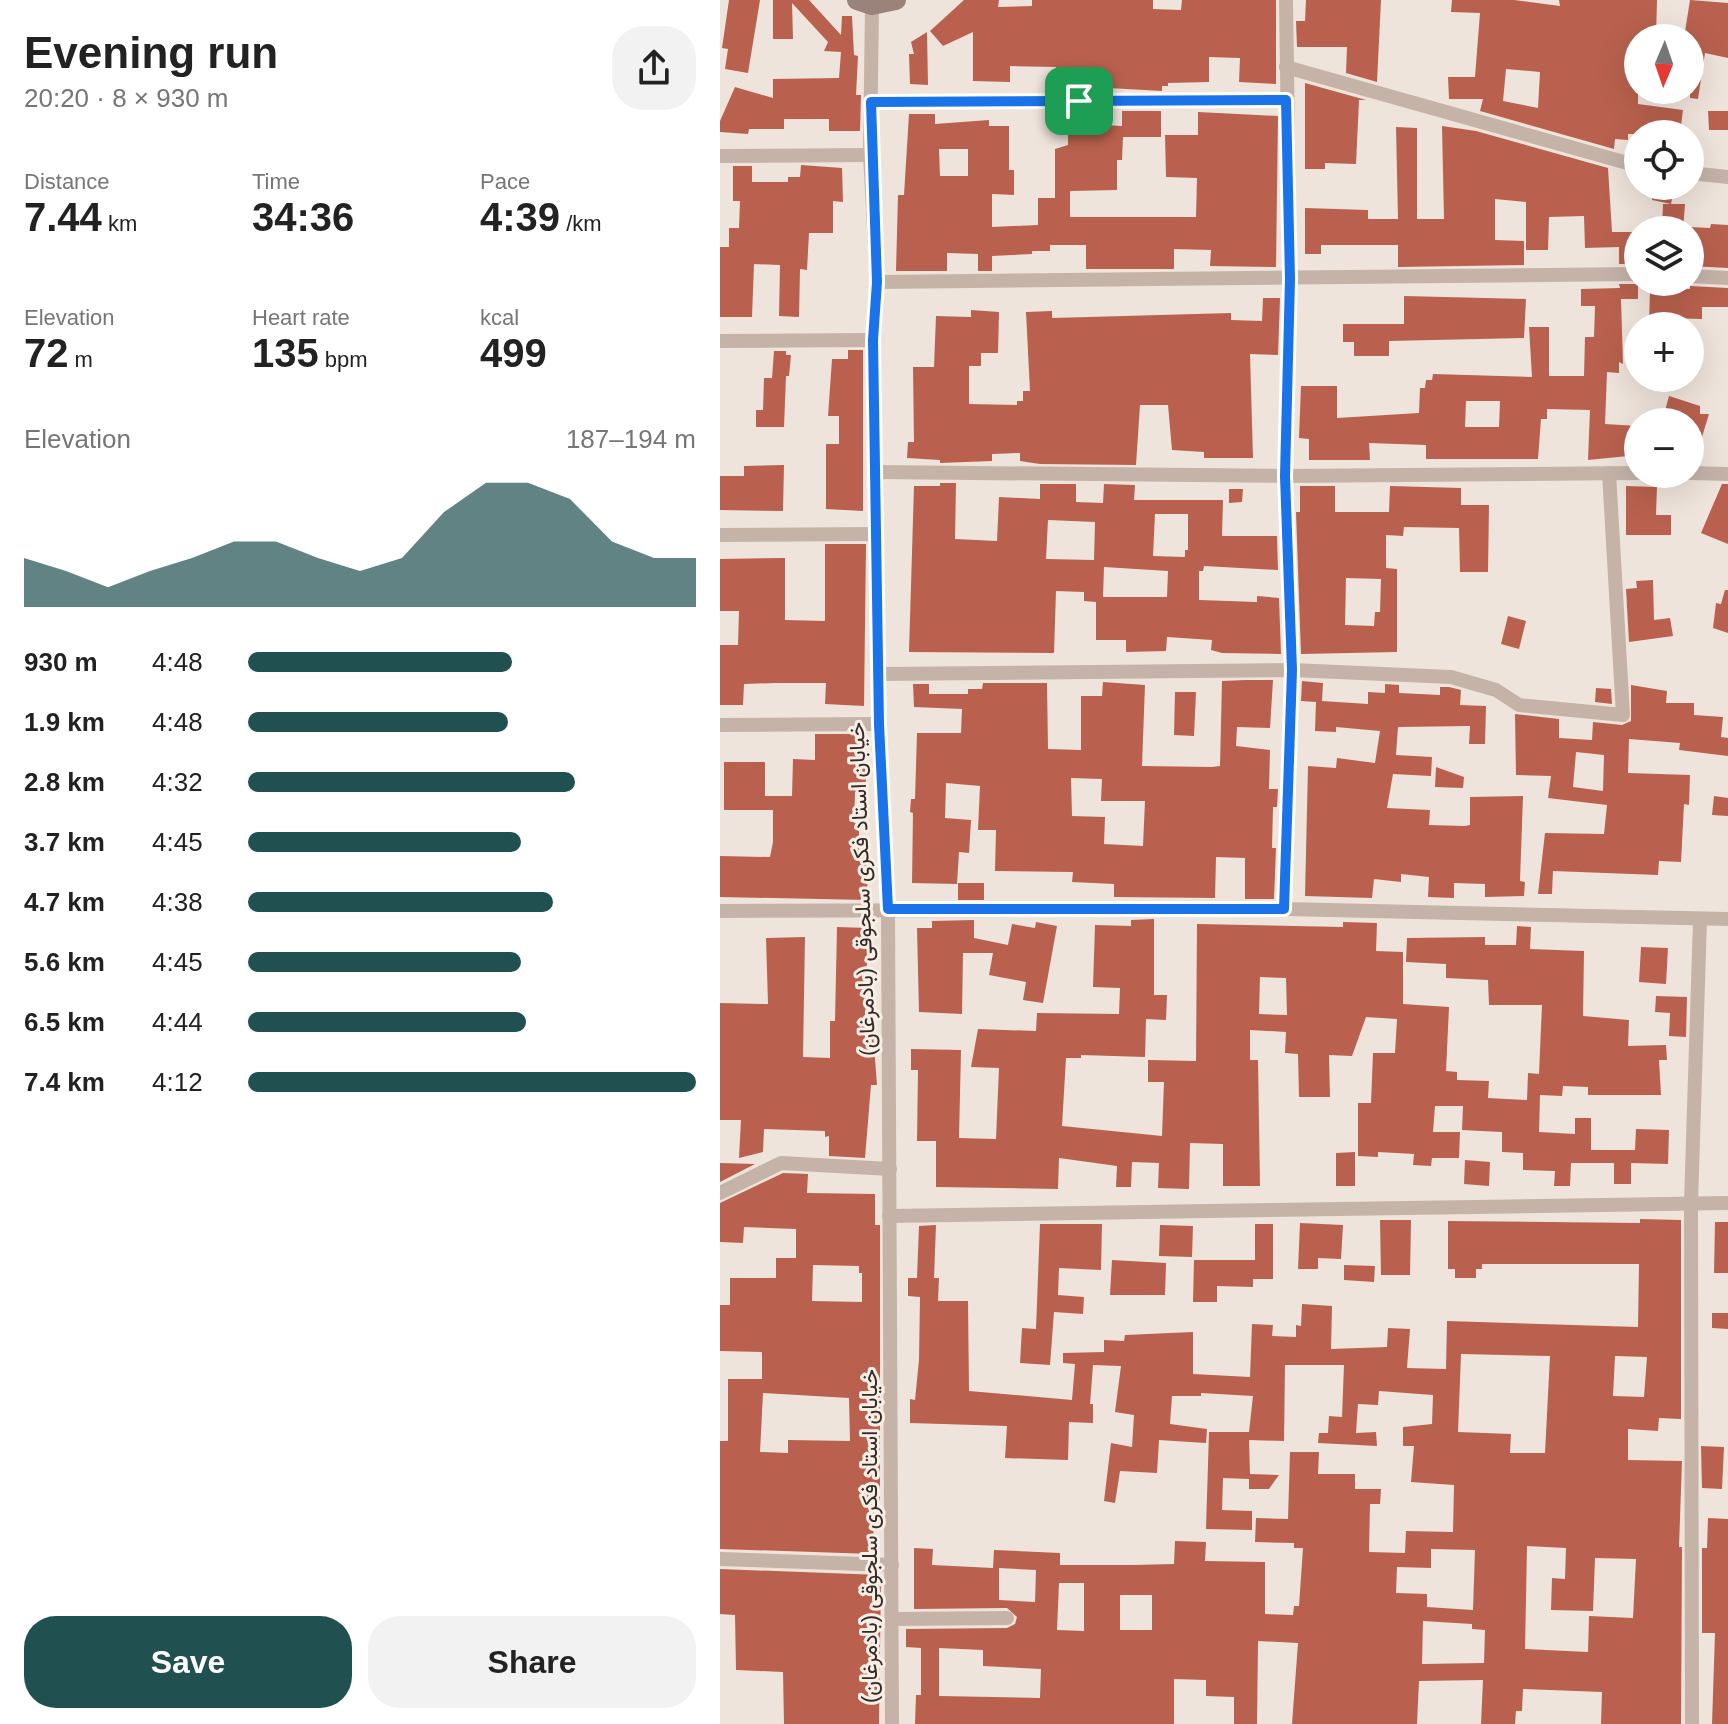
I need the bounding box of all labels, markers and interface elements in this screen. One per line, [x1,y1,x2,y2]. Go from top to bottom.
north arrow [1624,24,1704,104]
map controls [1624,24,1704,488]
button: share [612,26,696,110]
text: Evening run [24,28,278,77]
pin [1045,67,1113,135]
icon: arrive [1057,79,1101,123]
text: 20:20 · 8 × 930 m [24,83,229,113]
button: locate [1624,120,1704,200]
text: Distance [24,169,110,194]
text: Time [252,169,300,194]
text: Pace [480,169,530,194]
text: 7.44 [24,195,102,239]
text: 34:36 [252,195,354,239]
text: 4:39 [480,195,560,239]
text: km [102,211,137,236]
text: /km [560,211,602,236]
button: layers [1624,216,1704,296]
text: Elevation [24,305,115,330]
text: Heart rate [252,305,350,330]
text: kcal [480,305,519,330]
button: + [1624,312,1704,392]
text: 72 [24,331,69,375]
text: 135 [252,331,319,375]
text: 499 [480,331,547,375]
text: m [69,347,93,372]
text: bpm [319,347,368,372]
button: − [1624,408,1704,488]
text: Elevation [24,424,131,454]
text: 187–194 m [566,424,696,454]
text: 930 m [24,647,98,677]
text: 4:48 [152,647,203,677]
text: 1.9 km [24,707,105,737]
text: 4:48 [152,707,203,737]
street label: خیابان استاد فکری سلجوقی (بادمرغان) [844,722,881,1056]
text: 2.8 km [24,767,105,797]
text: 4:32 [152,767,203,797]
text: 3.7 km [24,827,105,857]
text: 4:45 [152,827,203,857]
text: 4.7 km [24,887,105,917]
text: 4:38 [152,887,203,917]
text: 5.6 km [24,947,105,977]
text: 4:45 [152,947,203,977]
text: 6.5 km [24,1007,105,1037]
text: 4:44 [152,1007,203,1037]
text: 7.4 km [24,1067,105,1097]
text: 4:12 [152,1067,203,1097]
street label: خیابان استاد فکری سلجوقی (بادمرغان) [857,1369,883,1703]
button: Save [24,1616,352,1708]
button: Share [368,1616,696,1708]

